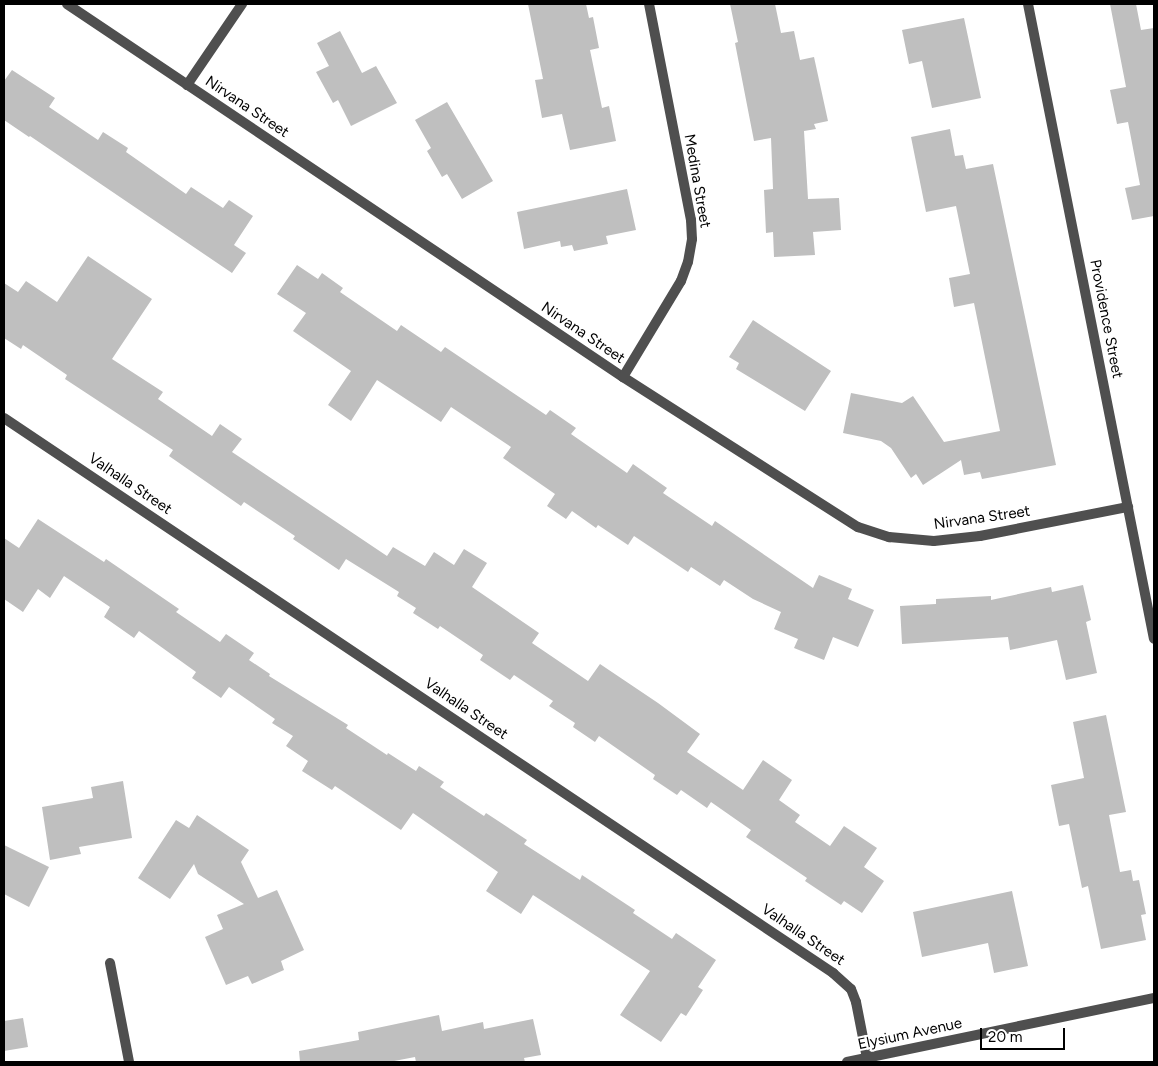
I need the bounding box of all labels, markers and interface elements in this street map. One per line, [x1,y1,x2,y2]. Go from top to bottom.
street label: Nirvana Street [202,72,292,142]
street label: Medina Street [680,133,714,229]
street label: Providence Street [1086,258,1126,380]
street label: Nirvana Street [538,298,628,368]
street label: Valhalla Street [85,449,175,519]
street label: Nirvana Street [933,502,1031,534]
street label: Valhalla Street [421,674,511,744]
street label: Valhalla Street [758,900,848,970]
street label: Elysium Avenue [856,1014,964,1054]
scale bar [983,1018,1068,1050]
text: 20 m [988,1028,1022,1046]

